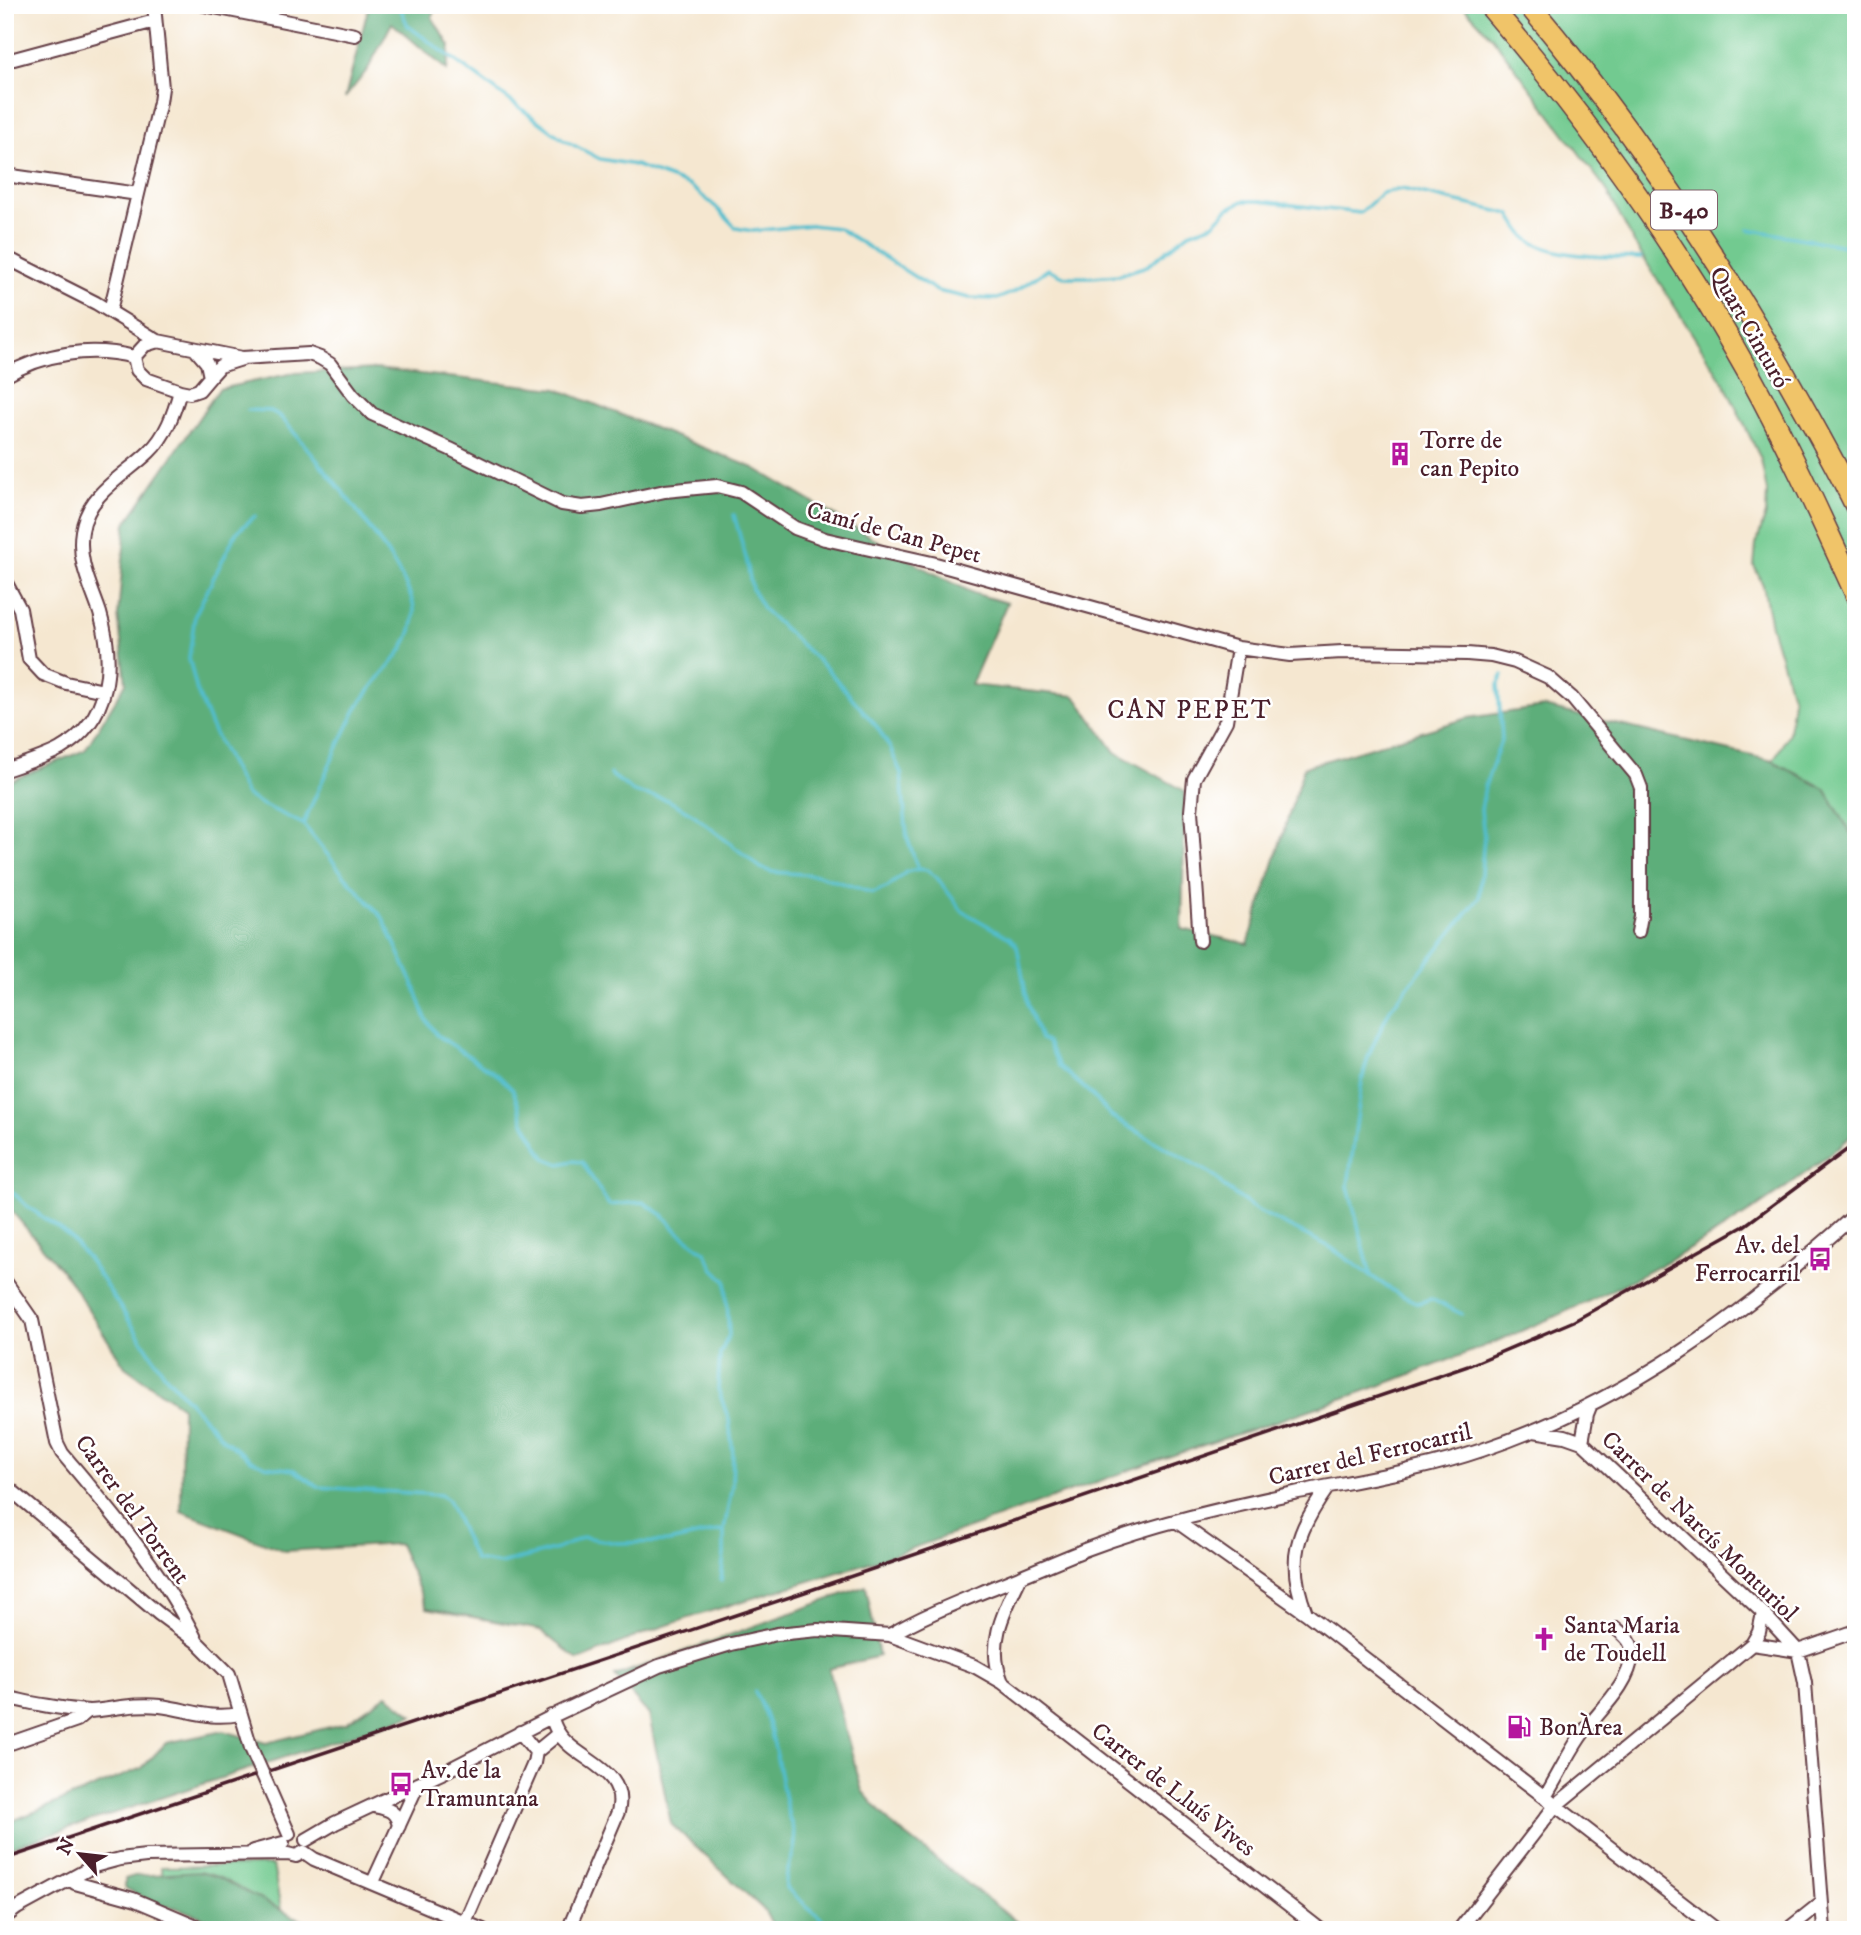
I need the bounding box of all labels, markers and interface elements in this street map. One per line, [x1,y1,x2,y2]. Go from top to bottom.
road number: B-40 [1651,190,1717,230]
street label: Quart Cinturó [1702,261,1796,394]
place label: Torre de can Pepito [1420,426,1519,484]
building icon: Torre de can Pepito [1386,440,1414,468]
street label: Camí de Can Pepet [803,495,985,571]
district label: CAN PEPET [1107,694,1273,727]
place label: Av. del Ferrocarril [1695,1231,1801,1289]
bus stop icon: Av. del Ferrocarril [1806,1245,1834,1273]
street label: Carrer del Ferrocarril [1266,1417,1476,1493]
street label: Carrer de Narcís Monturiol [1595,1425,1804,1629]
street label: Carrer del Torrent [68,1429,197,1590]
place label: Santa Maria de Toudell [1564,1611,1680,1669]
church icon: Santa Maria de Toudell [1530,1625,1558,1653]
place label: BonÀrea [1539,1712,1624,1743]
fuel station icon: BonÀrea [1505,1713,1533,1741]
street label: Carrer de Lluís Vives [1085,1716,1262,1863]
place label: Av. de la Tramuntana [421,1756,539,1814]
bus stop icon: Av. de la Tramuntana [387,1770,415,1798]
north arrow [46,1820,116,1890]
text: N [52,1834,80,1859]

